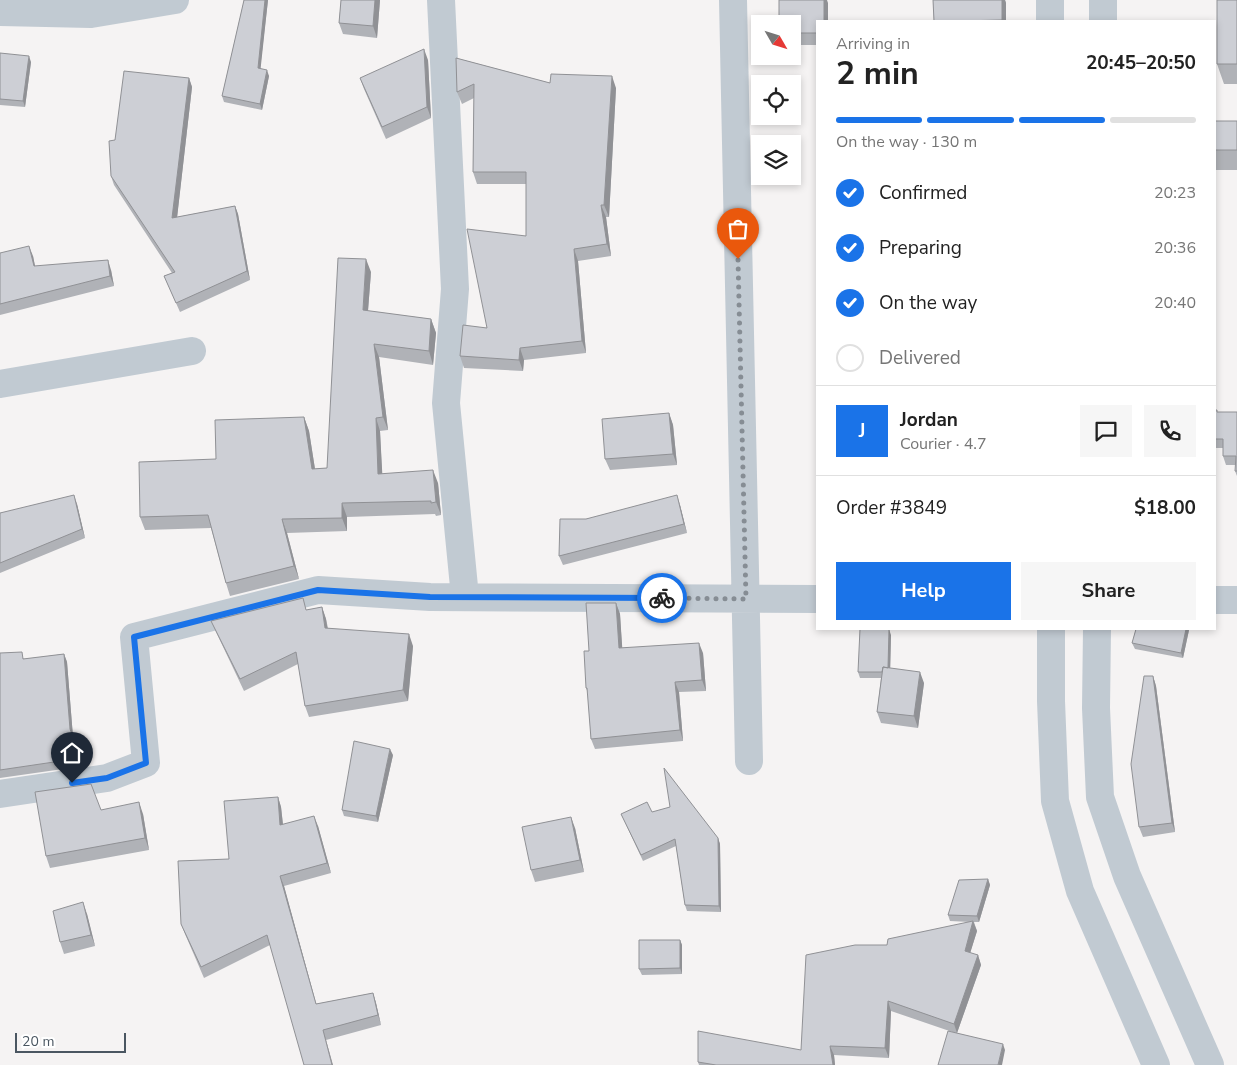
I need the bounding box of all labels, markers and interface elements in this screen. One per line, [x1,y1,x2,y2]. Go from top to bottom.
north arrow [751,15,801,65]
map controls [751,15,801,185]
text: Arriving in [836,33,910,55]
text: 20:45–20:50 [1086,50,1196,76]
text: 2 min [836,52,919,95]
button: locate [751,75,801,125]
text: On the way · 130 m [836,131,977,153]
button: layers [751,135,801,185]
icon: check [836,179,864,207]
text: Confirmed [879,180,967,206]
text: 20:23 [1154,182,1196,204]
pin [717,208,759,259]
icon: bag [724,215,752,243]
icon: check [836,234,864,262]
text: Preparing [879,235,962,261]
text: 20:36 [1154,237,1196,259]
icon: check [836,289,864,317]
text: On the way [879,290,977,316]
text: 20:40 [1154,292,1196,314]
text: Delivered [879,345,961,371]
button: chat [1080,405,1132,457]
button: phone [1144,405,1196,457]
text: Jordan [900,407,958,433]
text: J [859,418,865,444]
text: Courier · 4.7 [900,433,986,455]
text: Order #3849 [836,495,947,521]
text: $18.00 [1134,495,1196,521]
button: Help [836,562,1011,620]
button: Share [1021,562,1196,620]
courier [637,573,687,623]
icon: bike [648,584,676,612]
pin [51,732,93,783]
icon: home [58,739,86,767]
scale bar [15,1030,126,1053]
text: 20 m [22,1032,54,1051]

